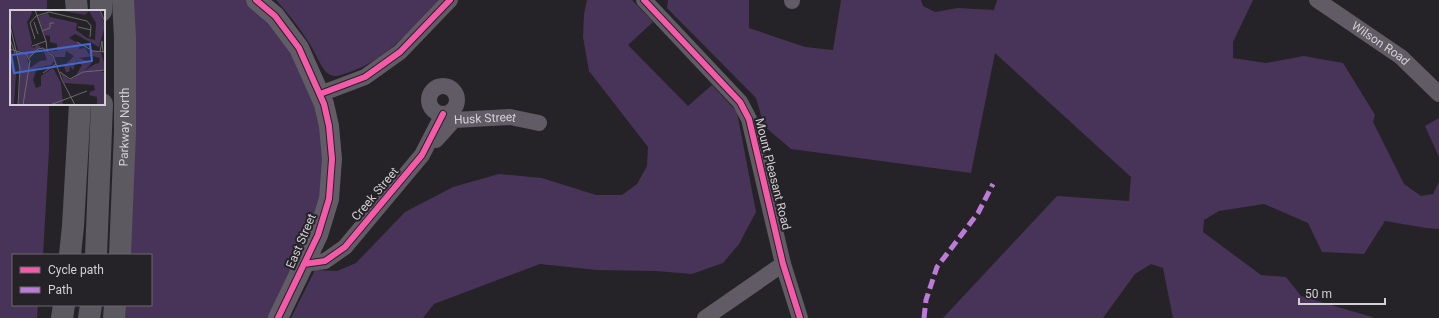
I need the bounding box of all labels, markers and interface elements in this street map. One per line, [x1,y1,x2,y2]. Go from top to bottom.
inset map [10,10,105,105]
street label: Wilson Road [1349,19,1412,68]
street label: Parkway North [117,88,132,167]
street label: Husk Street [454,110,517,127]
street label: Mount Pleasant Road [752,117,794,231]
street label: Creek Street [349,164,401,223]
street label: East Street [283,211,319,270]
legend [12,254,152,306]
text: Cycle path [48,263,104,277]
scale bar [1299,280,1385,306]
text: Path [48,283,73,297]
text: 50 m [1305,287,1332,301]

